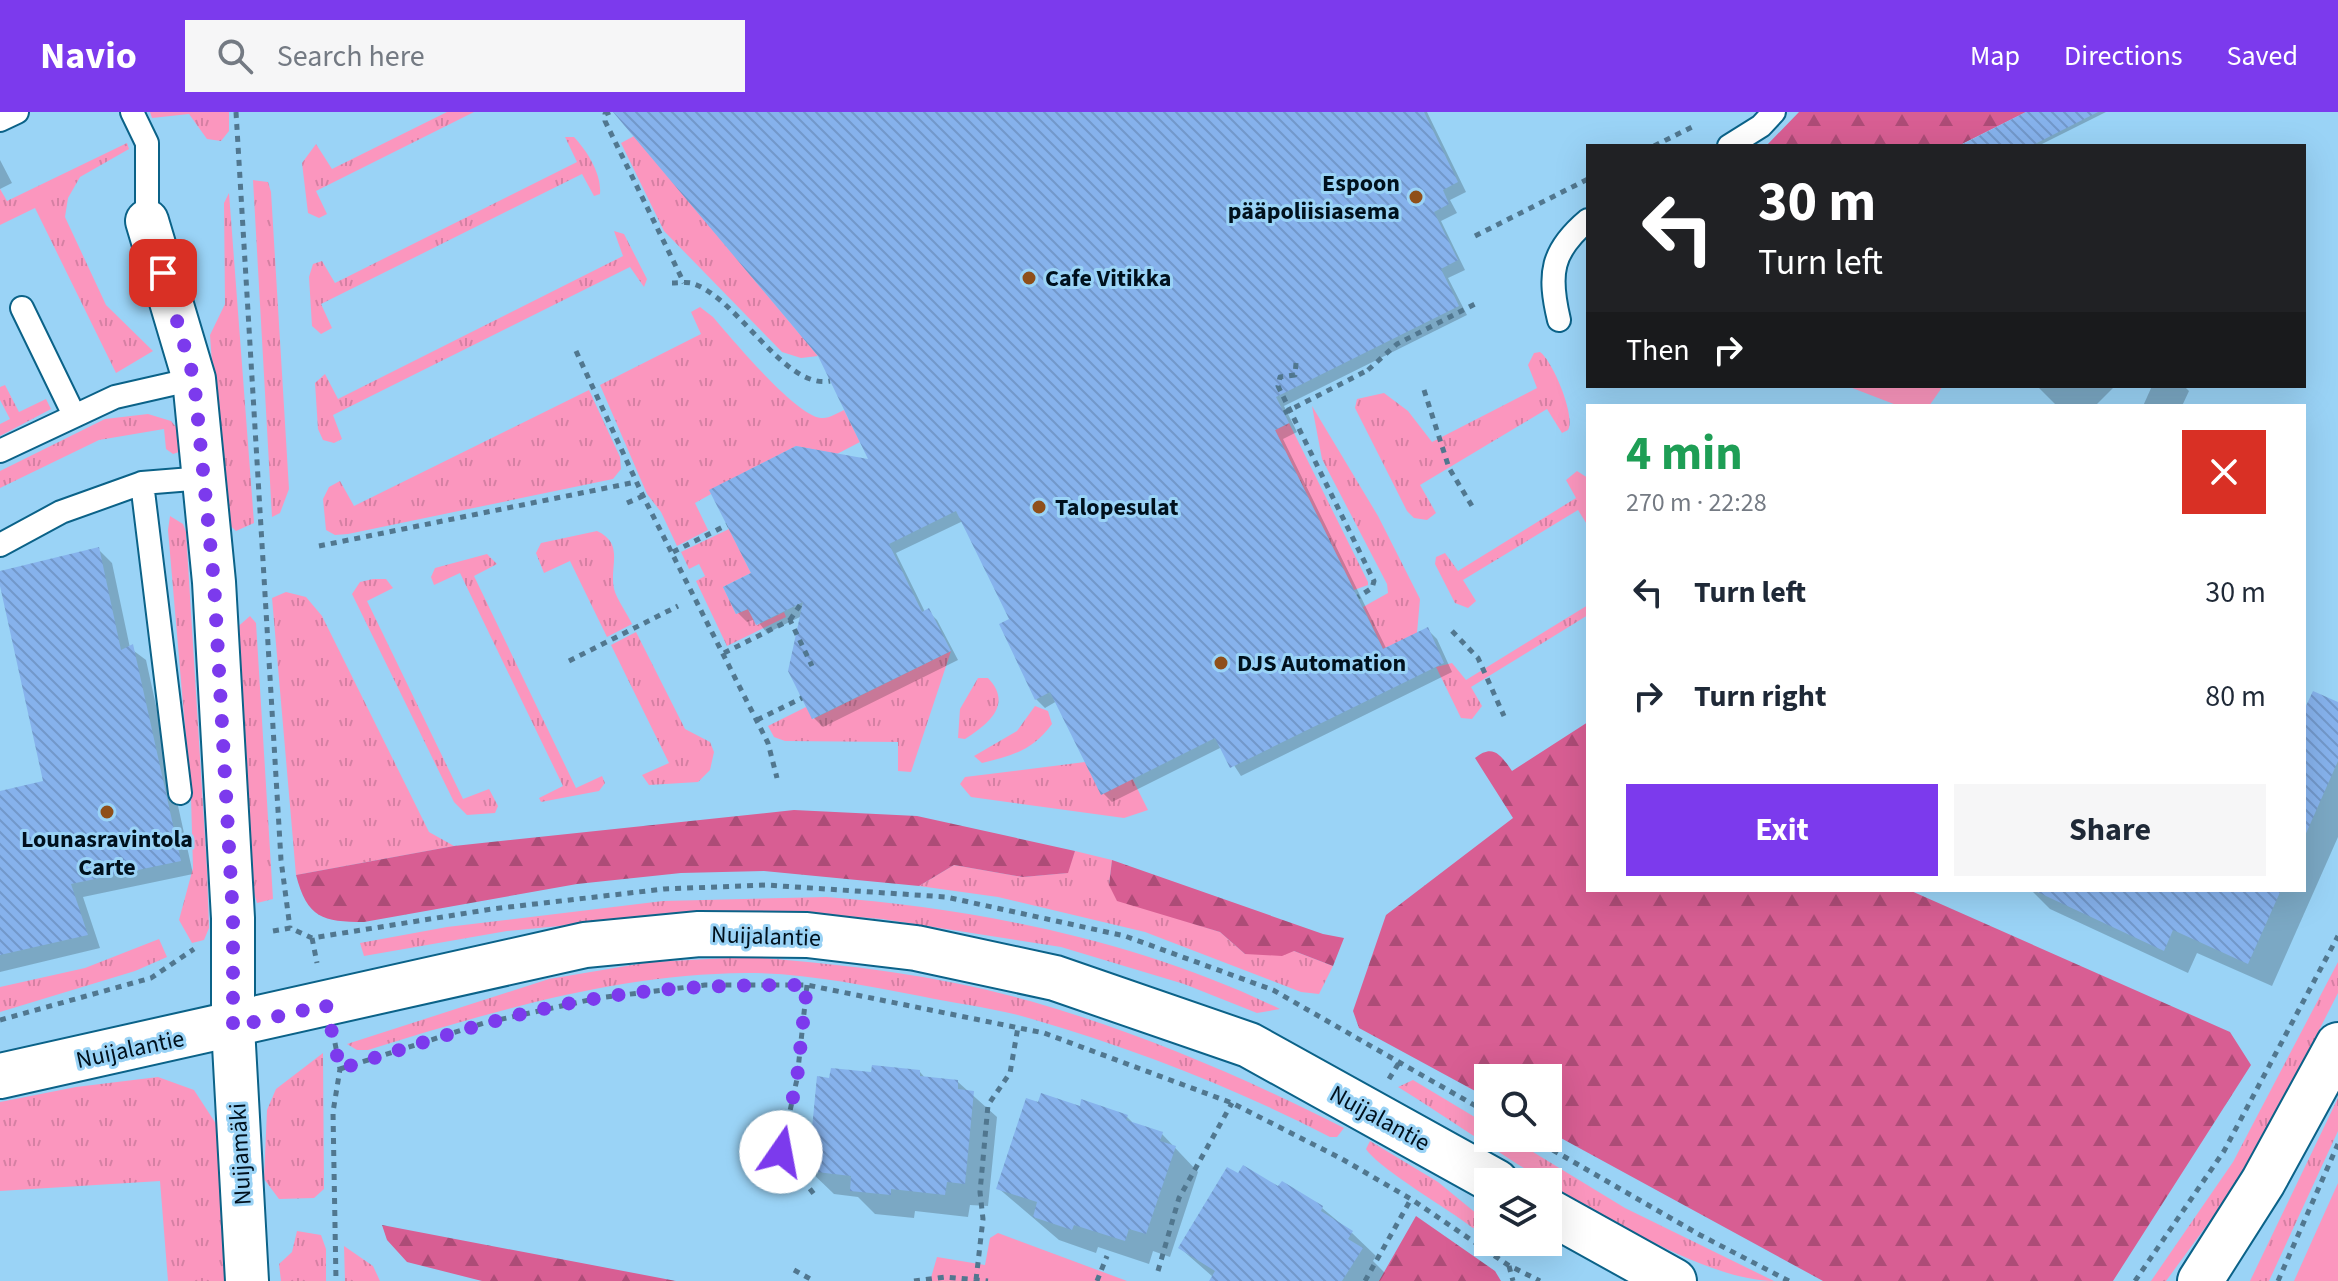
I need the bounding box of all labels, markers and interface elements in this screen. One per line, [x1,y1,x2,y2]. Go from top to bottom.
search box [185,20,745,92]
text: Navio [40,29,137,83]
icon: search [213,34,257,78]
text: Search here [277,35,425,78]
text: Map [1970,36,2020,76]
text: Directions [2064,36,2183,76]
text: Saved [2227,36,2298,76]
text: 30 m [1758,163,1876,242]
place label: Espoon pääpoliisiasema [1228,166,1400,229]
icon: left [1626,176,1730,280]
marker: Espoon pääpoliisiasema [1407,188,1425,206]
text: Turn left [1758,237,1883,288]
pin [129,239,197,307]
icon: arrive [141,251,185,295]
place label: Cafe Vitikka [1045,261,1171,296]
marker: Cafe Vitikka [1020,269,1038,287]
icon: right [1706,328,1750,372]
text: Then [1626,329,1690,372]
text: 4 min [1626,420,1743,488]
button: close [2182,430,2266,514]
text: 270 m · 22:28 [1626,484,1767,521]
place label: Talopesulat [1055,490,1178,525]
marker: Talopesulat [1030,498,1048,516]
icon: left [1626,570,1670,614]
text: Turn left [1694,571,1806,614]
text: 30 m [2205,571,2266,614]
place label: DJS Automation [1237,646,1406,681]
marker: DJS Automation [1212,654,1230,672]
icon: right [1626,674,1670,718]
text: Turn right [1694,675,1826,718]
text: 80 m [2205,675,2266,718]
button: Exit [1626,784,1938,876]
button: Share [1954,784,2266,876]
marker: Lounasravintola Carte [98,803,116,821]
place label: Lounasravintola Carte [21,822,193,885]
street label: Nuijalantie [711,917,821,956]
street label: Nuijalantie [73,1021,187,1078]
map controls [1474,1064,1562,1256]
button: search [1474,1064,1562,1152]
street label: Nuijalantie [1323,1077,1436,1160]
street label: Nuijamäki [220,1102,261,1206]
position arrow [739,1110,823,1194]
button: layers [1474,1168,1562,1256]

